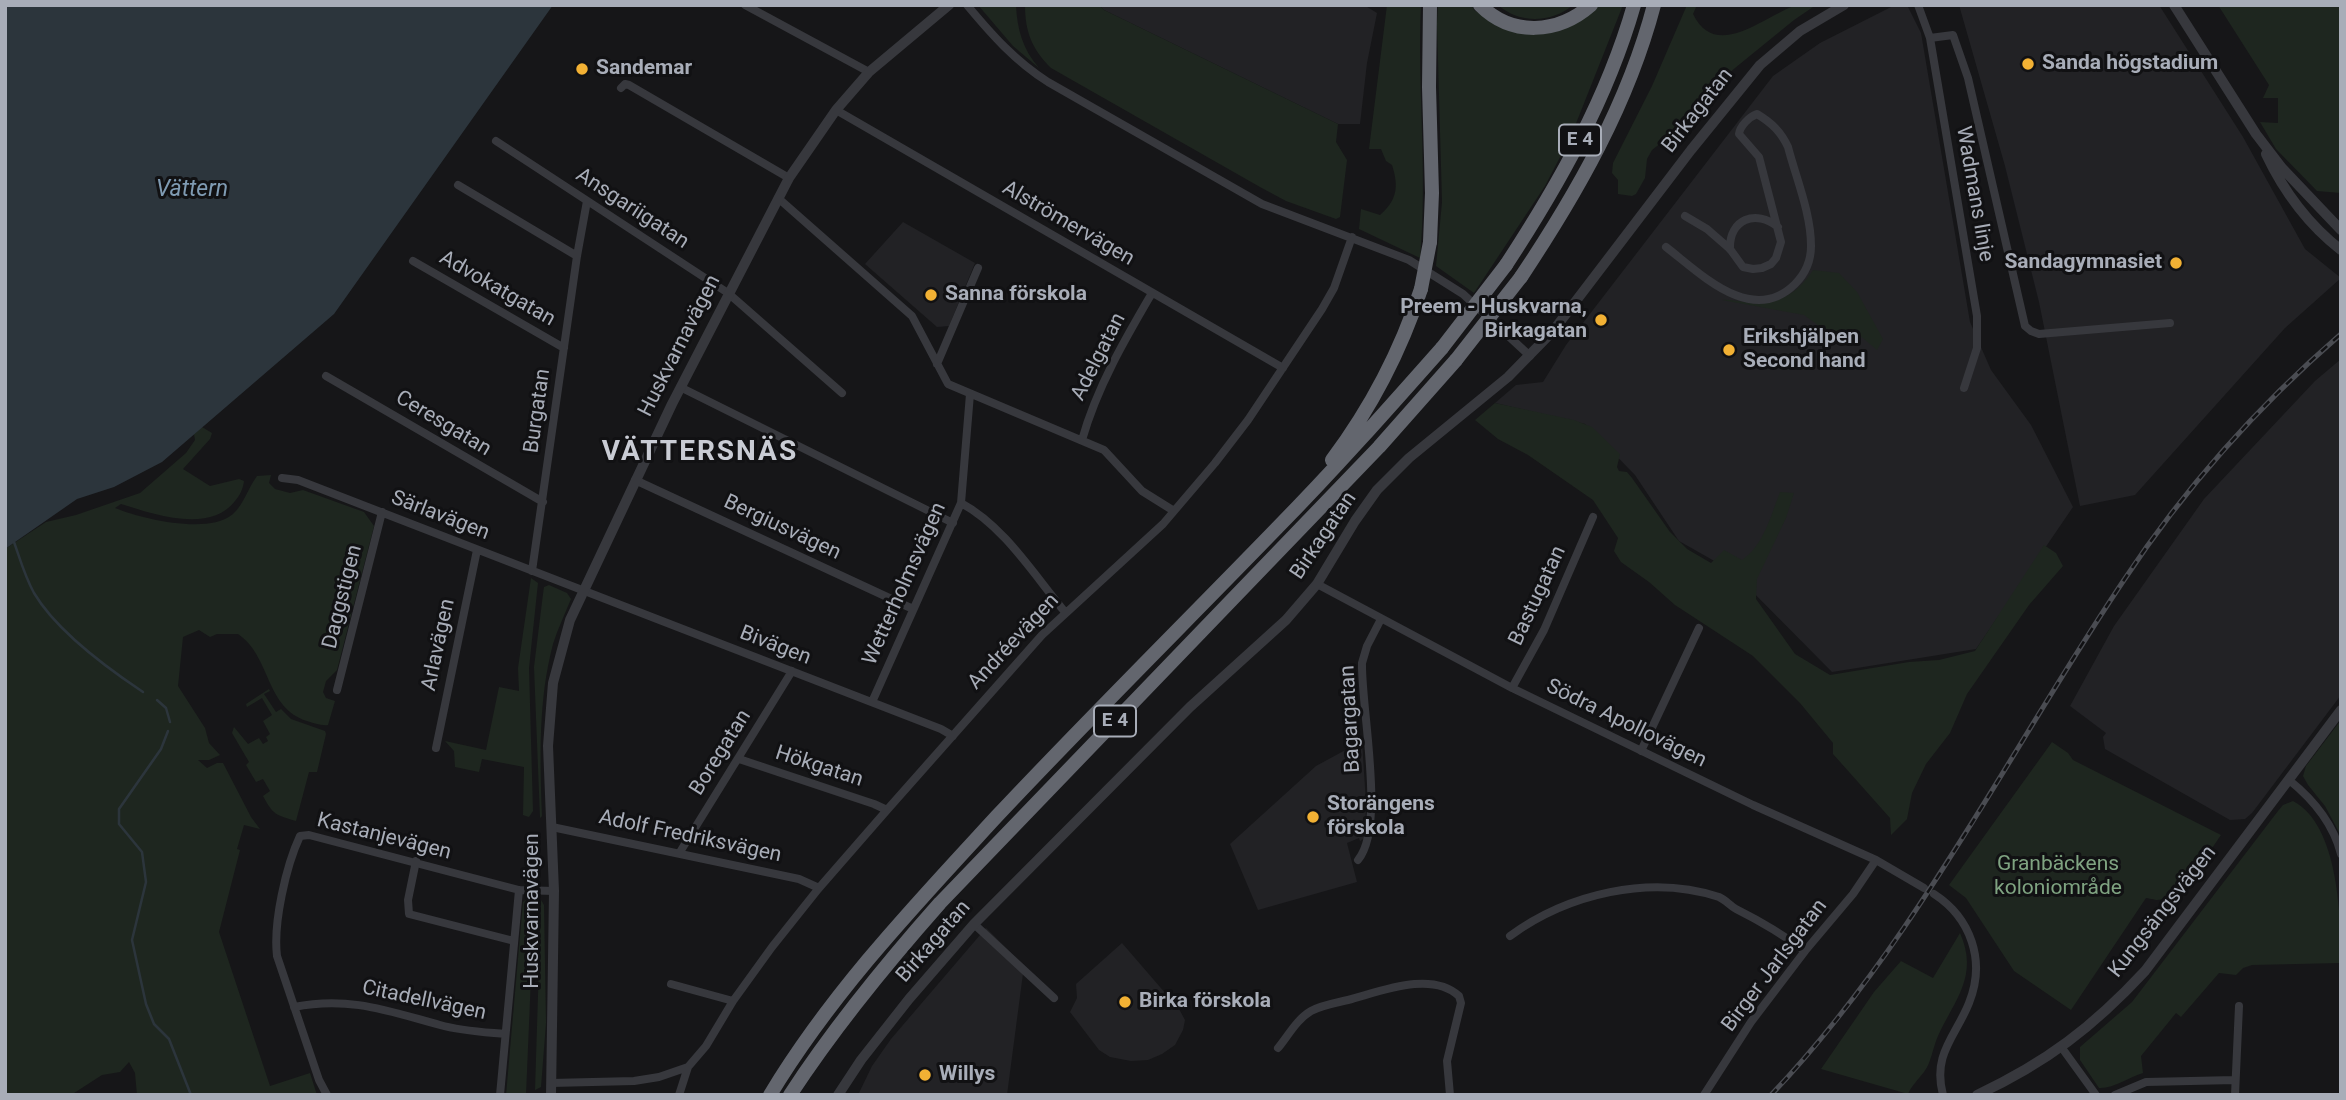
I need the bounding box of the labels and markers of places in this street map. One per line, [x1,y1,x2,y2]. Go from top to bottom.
place label: Sanda högstadium [2042,51,2218,77]
place label: Sandemar [596,56,692,82]
marker: Sanda högstadium [2020,56,2036,72]
marker: Sandemar [574,61,590,77]
place label: Sandagymnasiet [2004,250,2162,276]
marker: Sandagymnasiet [2168,255,2184,271]
place label: Sanna förskola [945,282,1087,308]
marker: Sanna förskola [923,287,939,303]
place label: Preem - Huskvarna, Birkagatan [1400,295,1587,345]
marker: Preem - Huskvarna, Birkagatan [1593,312,1609,328]
place label: Erikshjälpen Second hand [1743,325,1865,375]
marker: Erikshjälpen Second hand [1721,342,1737,358]
place label: Storängens förskola [1327,792,1435,842]
marker: Storängens förskola [1305,809,1321,825]
place label: Birka förskola [1139,989,1271,1015]
marker: Birka förskola [1117,994,1133,1010]
place label: Willys [939,1062,995,1088]
marker: Willys [917,1067,933,1083]

